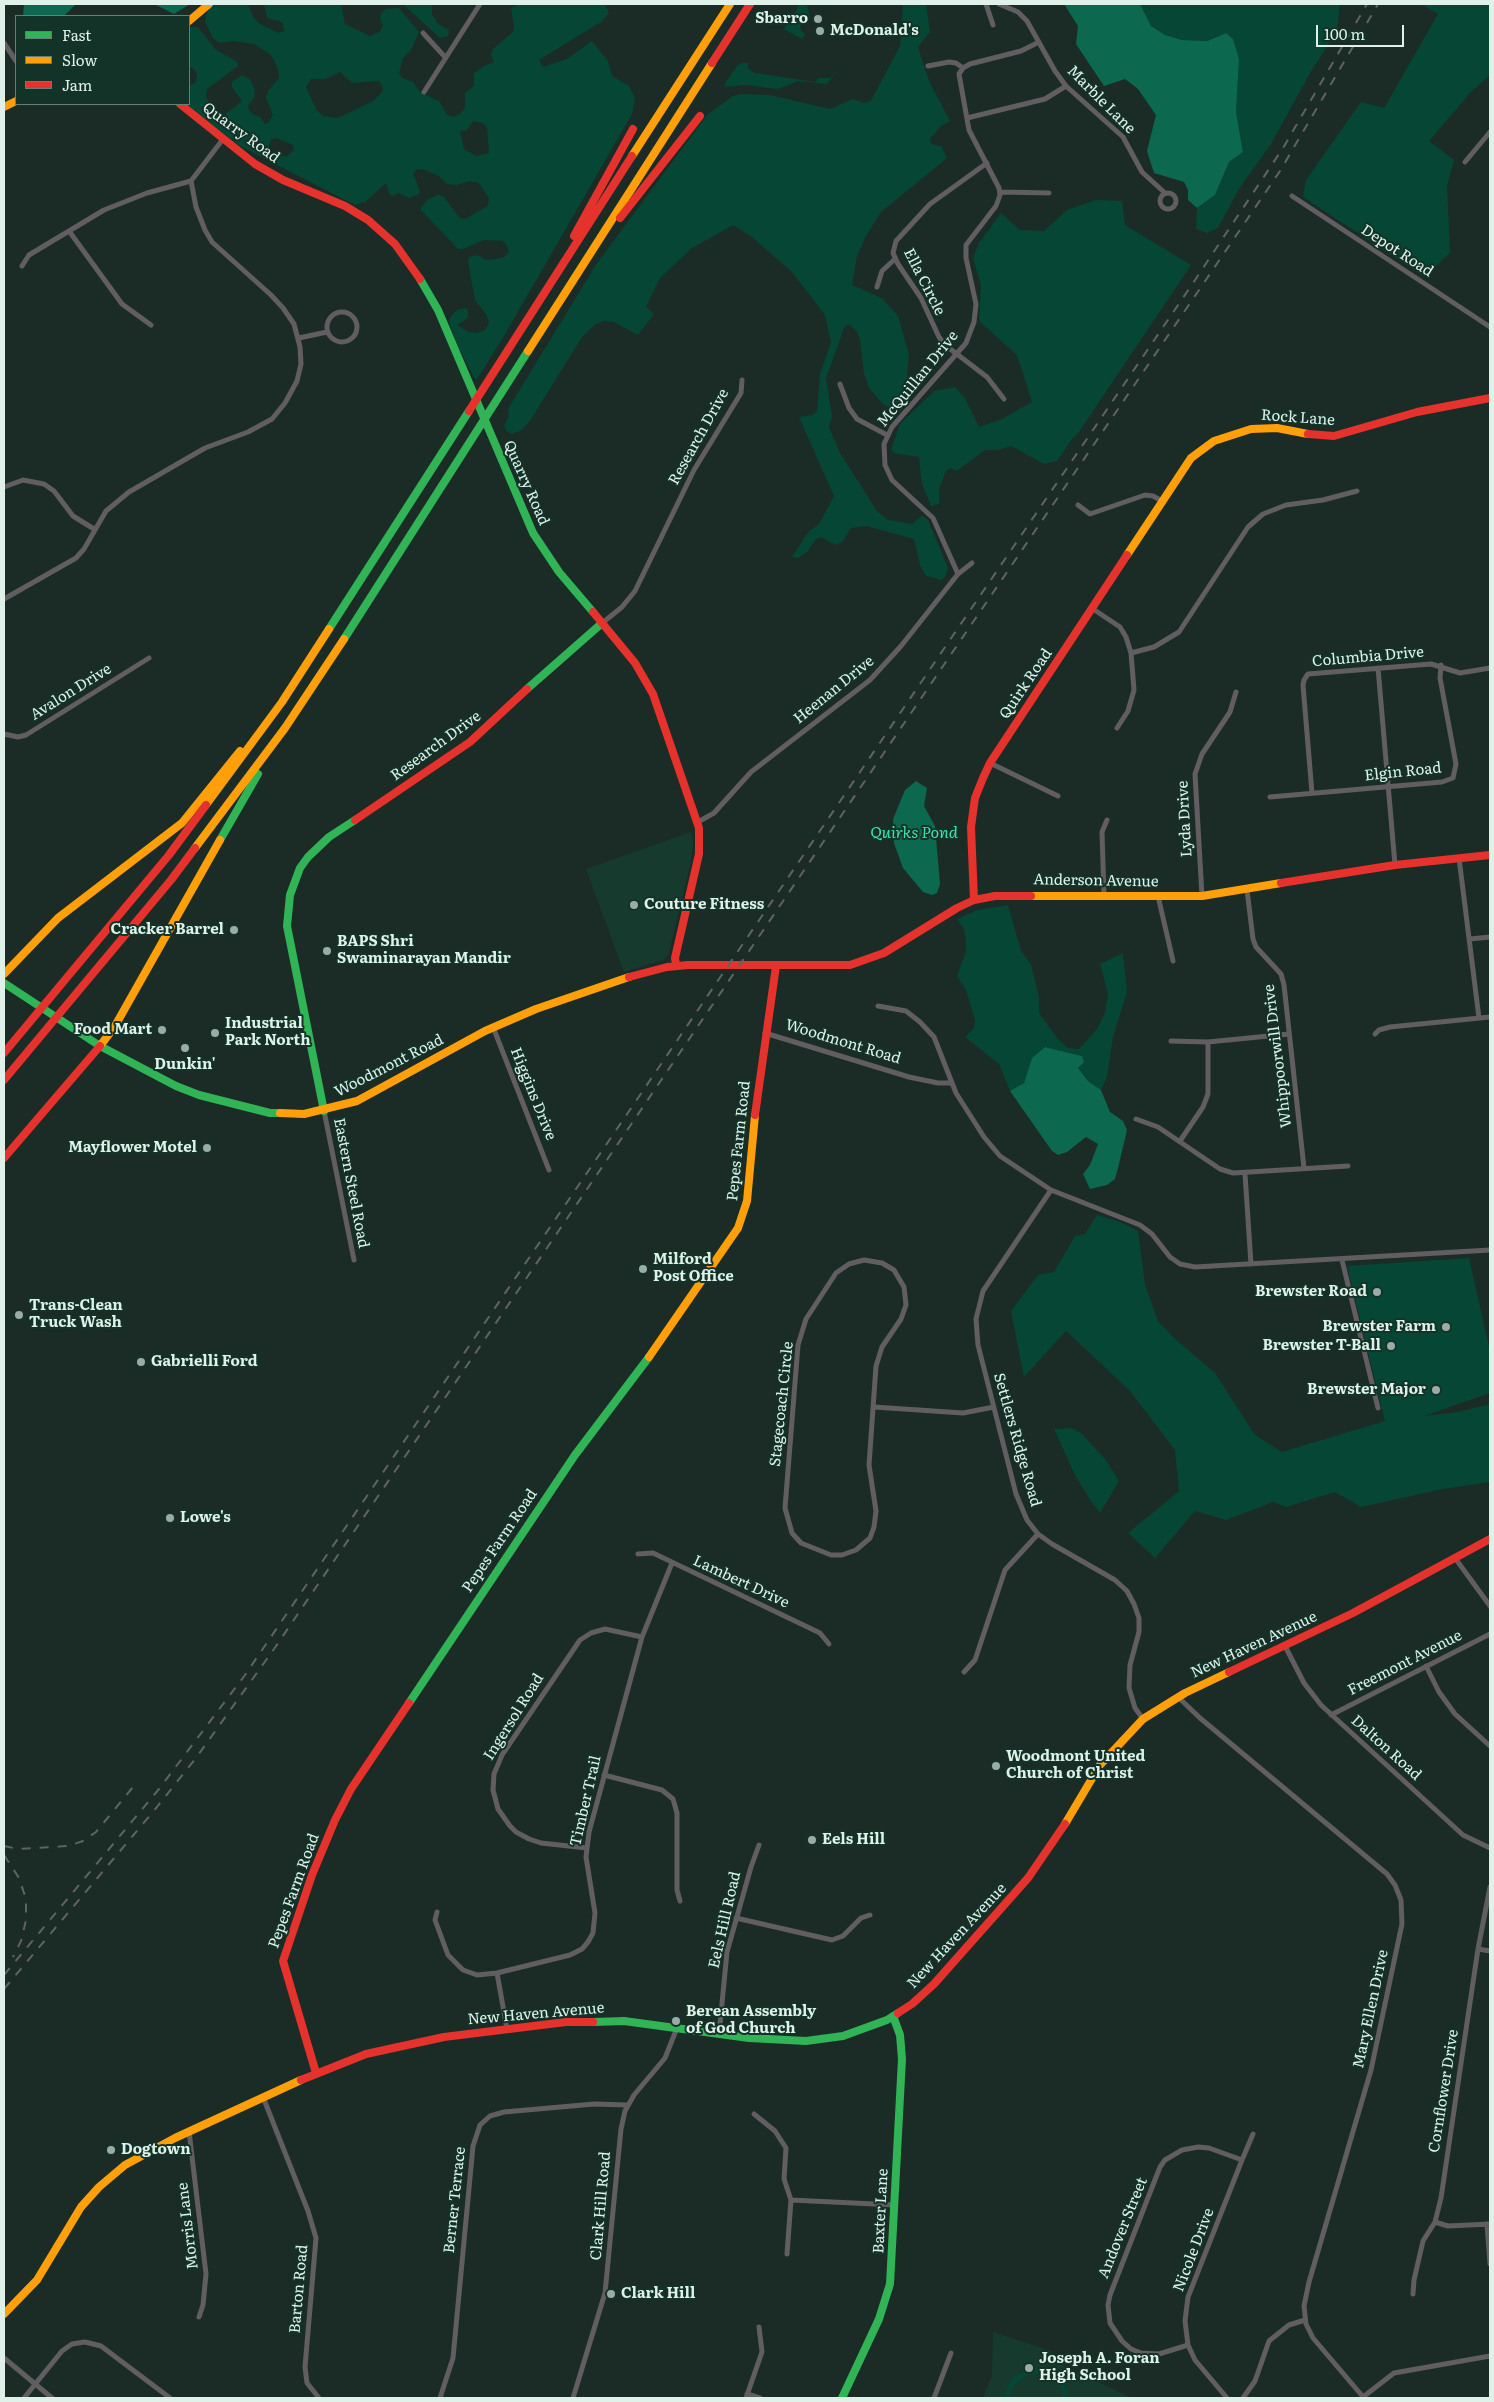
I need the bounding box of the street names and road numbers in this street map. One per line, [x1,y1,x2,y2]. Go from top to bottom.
street label: Marble Lane [1063,62,1139,138]
street label: Quarry Road [199,99,283,167]
street label: Depot Road [1358,221,1436,281]
street label: Ella Circle [899,245,949,319]
street label: McQuillan Drive [874,327,962,431]
street label: Research Drive [665,386,733,488]
street label: Rock Lane [1261,406,1335,430]
street label: Quarry Road [499,438,553,528]
street label: Columbia Drive [1311,643,1425,671]
street label: Quirk Road [996,645,1056,723]
street label: Heenan Drive [790,652,878,728]
street label: Avalon Drive [27,660,115,724]
street label: Research Drive [387,707,485,785]
street label: Elgin Road [1364,759,1442,785]
street label: Lyda Drive [1174,780,1196,858]
street label: Anderson Avenue [1033,871,1159,891]
street label: Whippoorwill Drive [1260,983,1296,1129]
street label: Woodmont Road [783,1016,903,1068]
street label: Woodmont Road [332,1031,446,1101]
street label: Higgins Drive [506,1045,560,1143]
street label: Pepes Farm Road [724,1080,754,1202]
street label: Eastern Steel Road [330,1116,372,1250]
street label: Stagecoach Circle [766,1341,798,1467]
street label: Settlers Ridge Road [989,1371,1045,1509]
street label: Pepes Farm Road [459,1486,541,1596]
street label: Lambert Drive [690,1552,792,1612]
street label: New Haven Avenue [1188,1608,1320,1682]
street label: Freemont Avenue [1345,1626,1465,1700]
street label: Ingersol Road [480,1670,548,1764]
street label: Dalton Road [1347,1712,1425,1784]
street label: Timber Trail [567,1754,605,1848]
street label: Pepes Farm Road [265,1831,323,1951]
street label: Eels Hill Road [705,1870,745,1970]
street label: New Haven Avenue [904,1880,1010,1992]
street label: Mary Ellen Drive [1350,1948,1392,2070]
street label: New Haven Avenue [467,1999,605,2029]
street label: Cornflower Drive [1425,2028,1463,2154]
street label: Berner Terrace [440,2146,470,2254]
street label: Clark Hill Road [587,2151,615,2261]
street label: Baxter Lane [870,2168,892,2254]
street label: Andover Street [1095,2175,1151,2281]
street label: Morris Lane [174,2181,202,2271]
street label: Nicole Drive [1170,2206,1218,2294]
street label: Barton Road [286,2244,312,2334]

